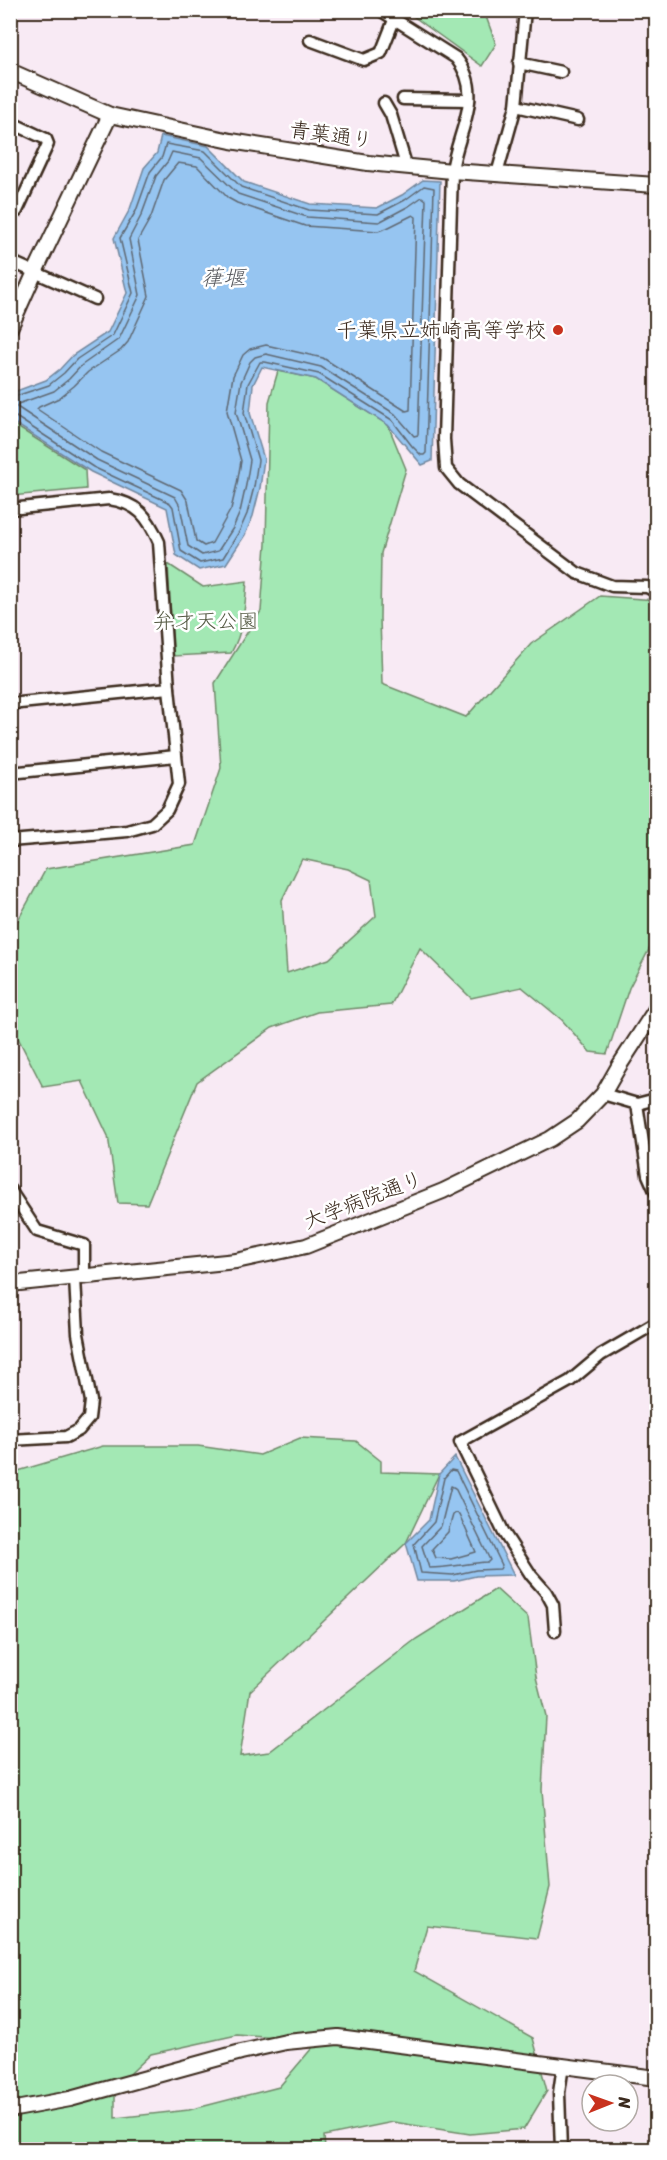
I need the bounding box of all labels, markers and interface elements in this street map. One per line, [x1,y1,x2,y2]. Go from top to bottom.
street label: 青葉通り [287,110,375,160]
water label: 葎堰 [201,258,247,297]
place label: 千葉県立姉崎高等学校 [336,311,546,349]
marker: 千葉県立姉崎高等学校 [551,323,565,337]
park label: 弁才天公園 [154,602,259,640]
street label: 大学病院通り [297,1160,429,1240]
north arrow [580,2073,640,2133]
text: N [610,2096,639,2109]

